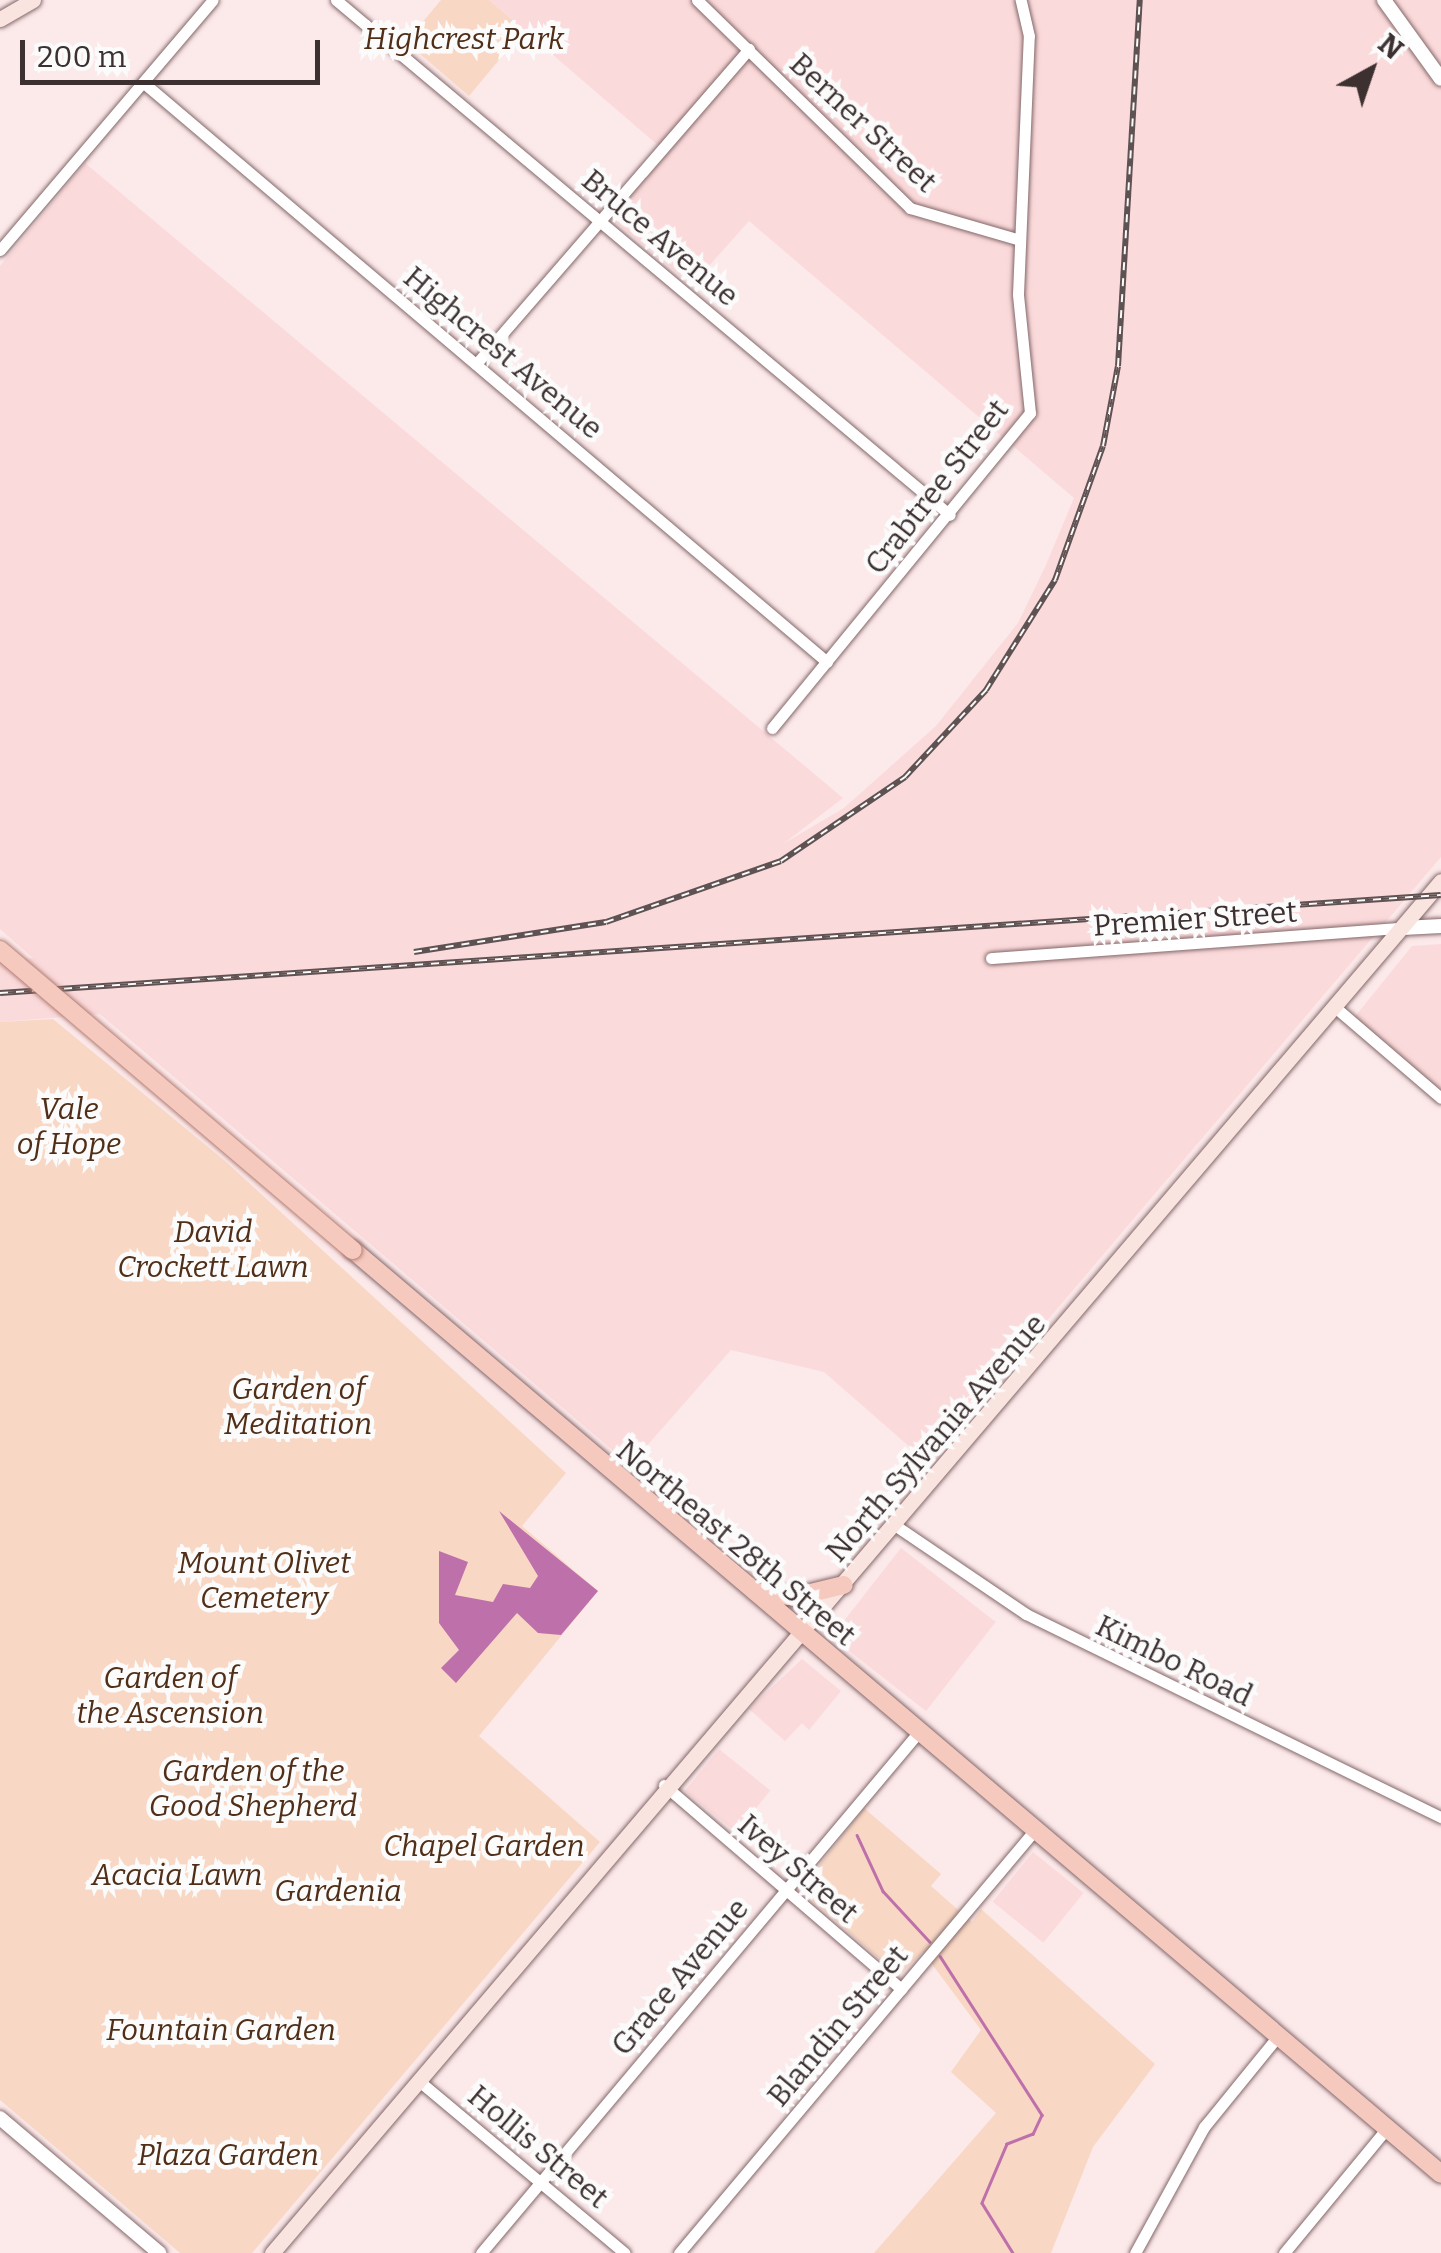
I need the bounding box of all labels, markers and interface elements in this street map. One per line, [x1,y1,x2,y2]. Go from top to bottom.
scale bar [25,20,325,82]
north arrow [1321,20,1421,120]
park label: Highcrest Park [364,21,564,57]
text: N [1372,27,1409,66]
text: 200 m [37,39,126,75]
street label: Berner Street [782,46,944,200]
street label: Bruce Avenue [574,162,746,314]
street label: Highcrest Avenue [396,259,610,447]
street label: Crabtree Street [858,393,1016,581]
street label: Premier Street [1092,894,1298,944]
park label: Vale of Hope [17,1091,121,1162]
park label: David Crockett Lawn [117,1214,309,1284]
street label: North Sylvania Avenue [819,1307,1053,1569]
park label: Garden of Meditation [224,1371,372,1442]
street label: Northeast 28th Street [609,1432,863,1654]
park label: Mount Olivet Cemetery [177,1545,351,1616]
street label: Kimbo Road [1090,1608,1258,1714]
park label: Garden of the Ascension [76,1660,264,1730]
park label: Garden of the Good Shepherd [149,1753,357,1824]
street label: Ivey Street [731,1807,865,1931]
park label: Chapel Garden [383,1828,585,1864]
park label: Acacia Lawn [92,1857,262,1893]
park label: Gardenia [274,1873,402,1909]
street label: Grace Avenue [604,1891,756,2063]
street label: Blandin Street [760,1938,916,2114]
park label: Fountain Garden [106,2012,336,2048]
street label: Hollis Street [461,2078,615,2216]
park label: Plaza Garden [137,2137,319,2173]

